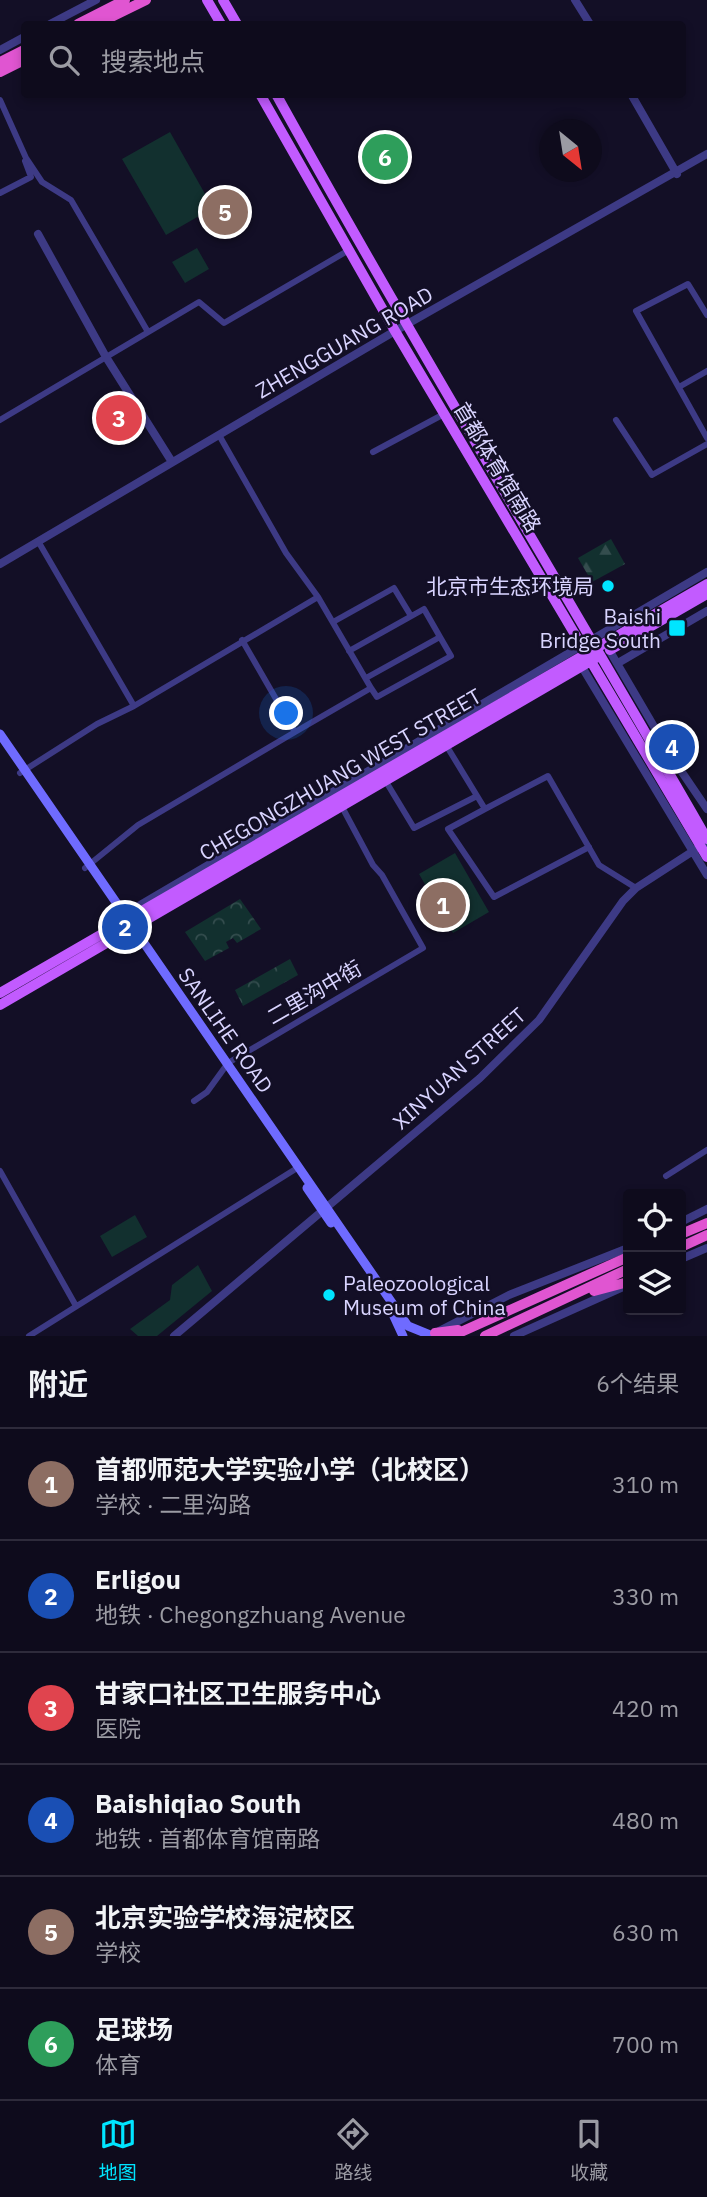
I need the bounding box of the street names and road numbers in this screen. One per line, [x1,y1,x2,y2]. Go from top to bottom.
street label: ZHENGGUANG ROAD [250,280,438,404]
street label: 首都体育馆南路 [448,397,548,537]
street label: CHEGONGZHUANG WEST STREET [194,681,486,867]
street label: 二里沟中街 [262,954,366,1030]
street label: SANLIHE ROAD [172,962,280,1098]
street label: XINYUAN STREET [387,1001,531,1135]

